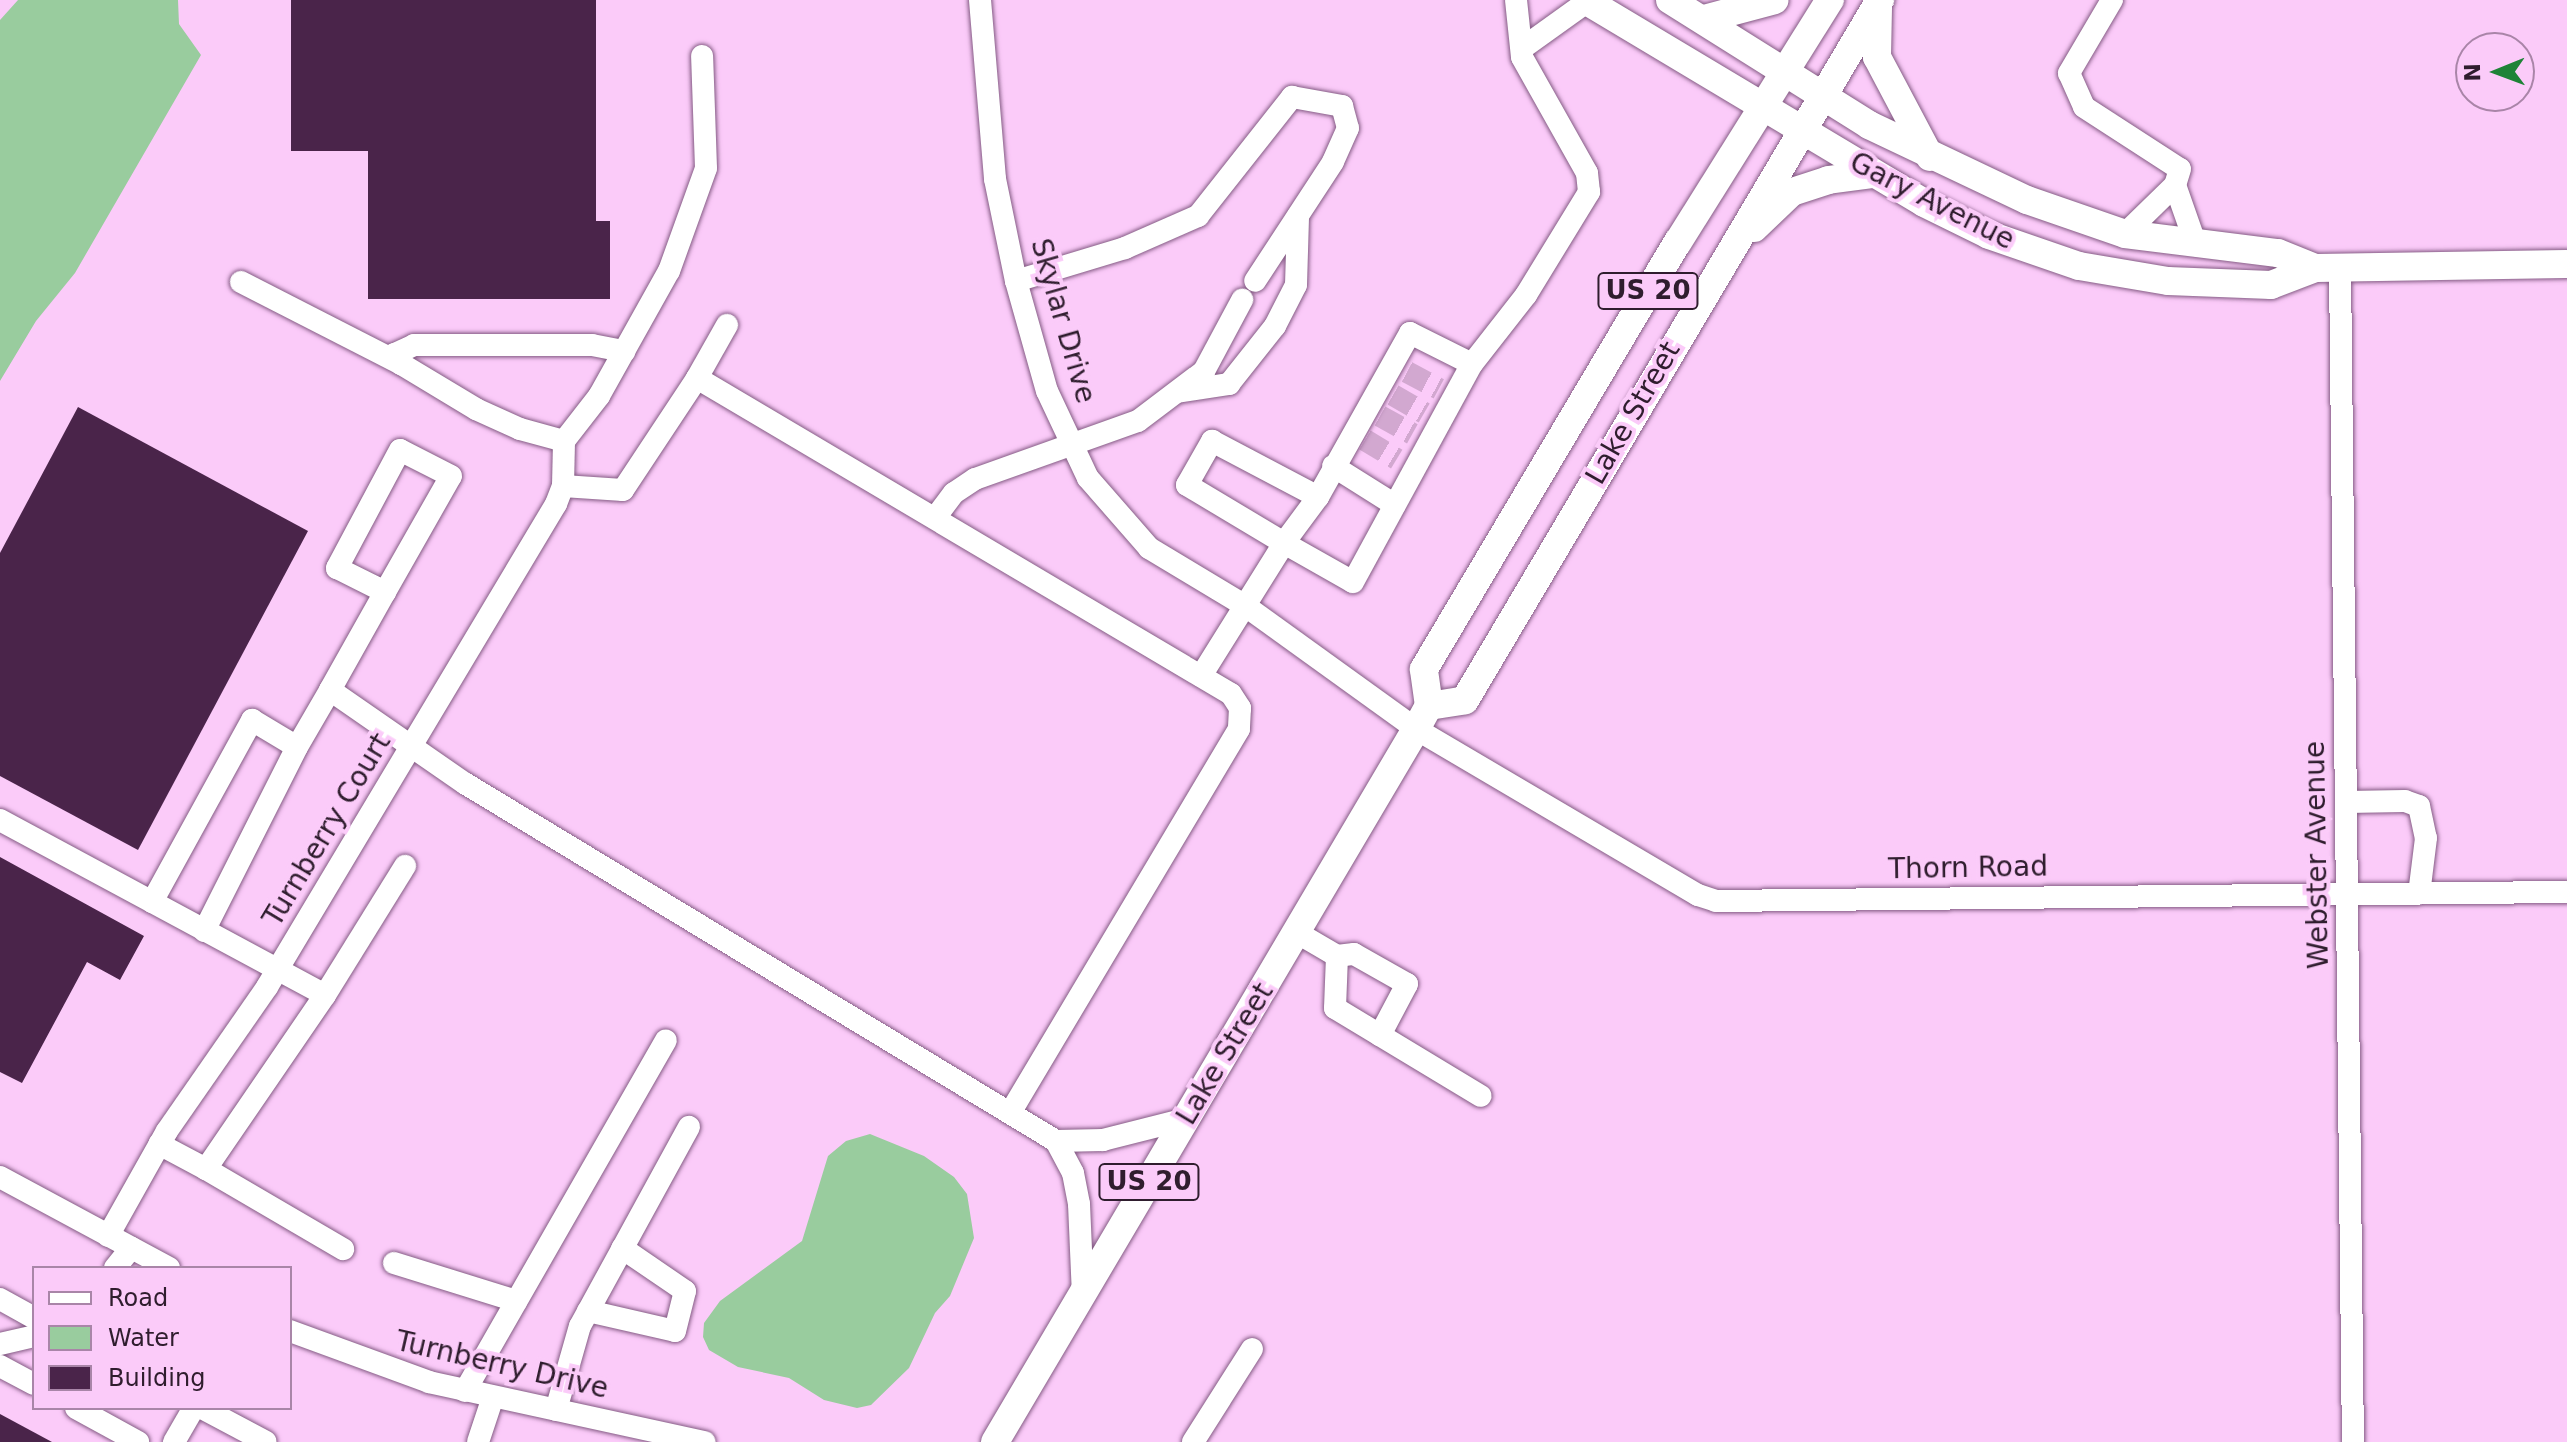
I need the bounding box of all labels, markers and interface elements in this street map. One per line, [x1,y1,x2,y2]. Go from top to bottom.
north arrow [2455,32,2535,112]
text: N [2460,63,2485,82]
street label: Gary Avenue [1844,145,2020,257]
street label: Skylar Drive [1023,235,1103,407]
road number: US 20 [1596,269,1700,313]
street label: Lake Street [1579,336,1687,490]
street label: Turnberry Court [256,727,398,933]
street label: Webster Avenue [2298,741,2336,969]
street label: Thorn Road [1888,850,2048,886]
street label: Lake Street [1170,977,1280,1131]
road number: US 20 [1097,1160,1201,1204]
legend [32,1266,292,1410]
text: Road [108,1284,168,1312]
text: Water [108,1324,179,1352]
street label: Turnberry Drive [392,1324,612,1406]
text: Building [108,1364,205,1392]

